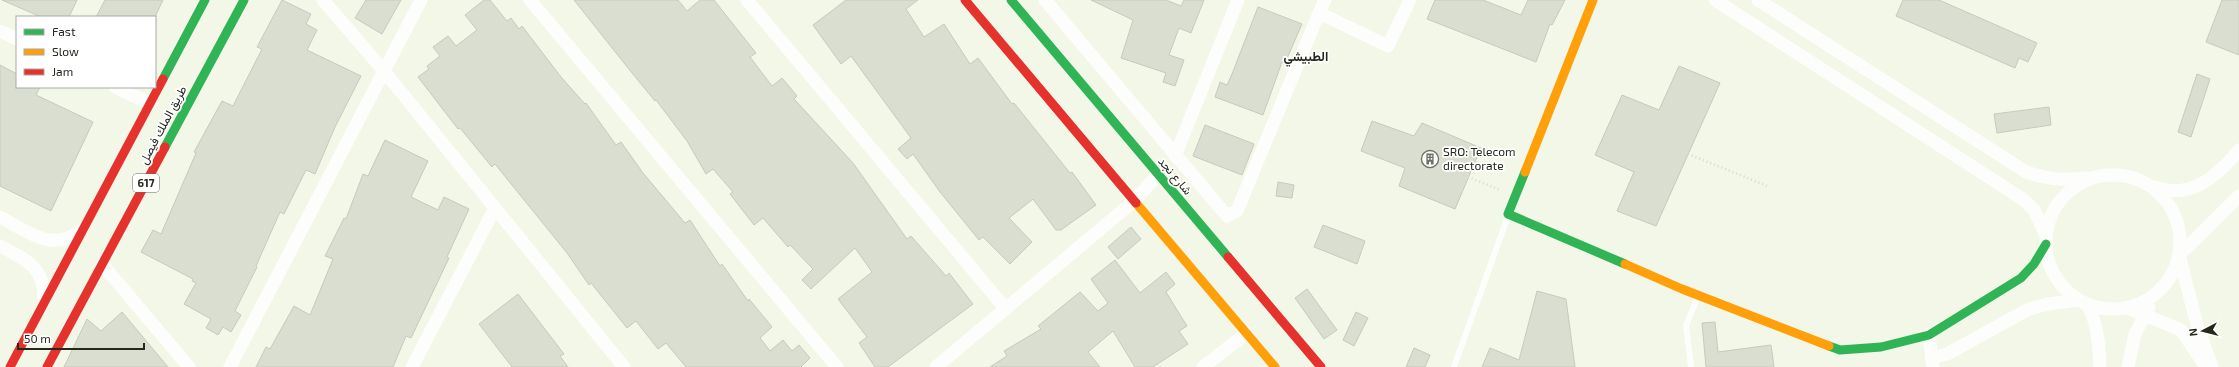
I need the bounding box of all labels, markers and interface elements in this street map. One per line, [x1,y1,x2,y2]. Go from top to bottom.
legend [16,16,156,88]
text: Fast [52,24,76,38]
text: Slow [52,44,79,58]
district label: الطبيشي [1284,48,1328,67]
text: Jam [52,64,73,78]
street label: طريق الملك فيصل [136,83,191,167]
place label: SRO: Telecom directorate [1443,144,1516,172]
building icon: SRO: Telecom directorate [1420,149,1440,169]
street label: شارع نجد [1154,154,1196,199]
road number: 617 [133,174,159,192]
north arrow [2183,311,2223,351]
scale bar [18,325,144,351]
text: N [2186,327,2200,337]
text: 50 m [24,331,51,345]

